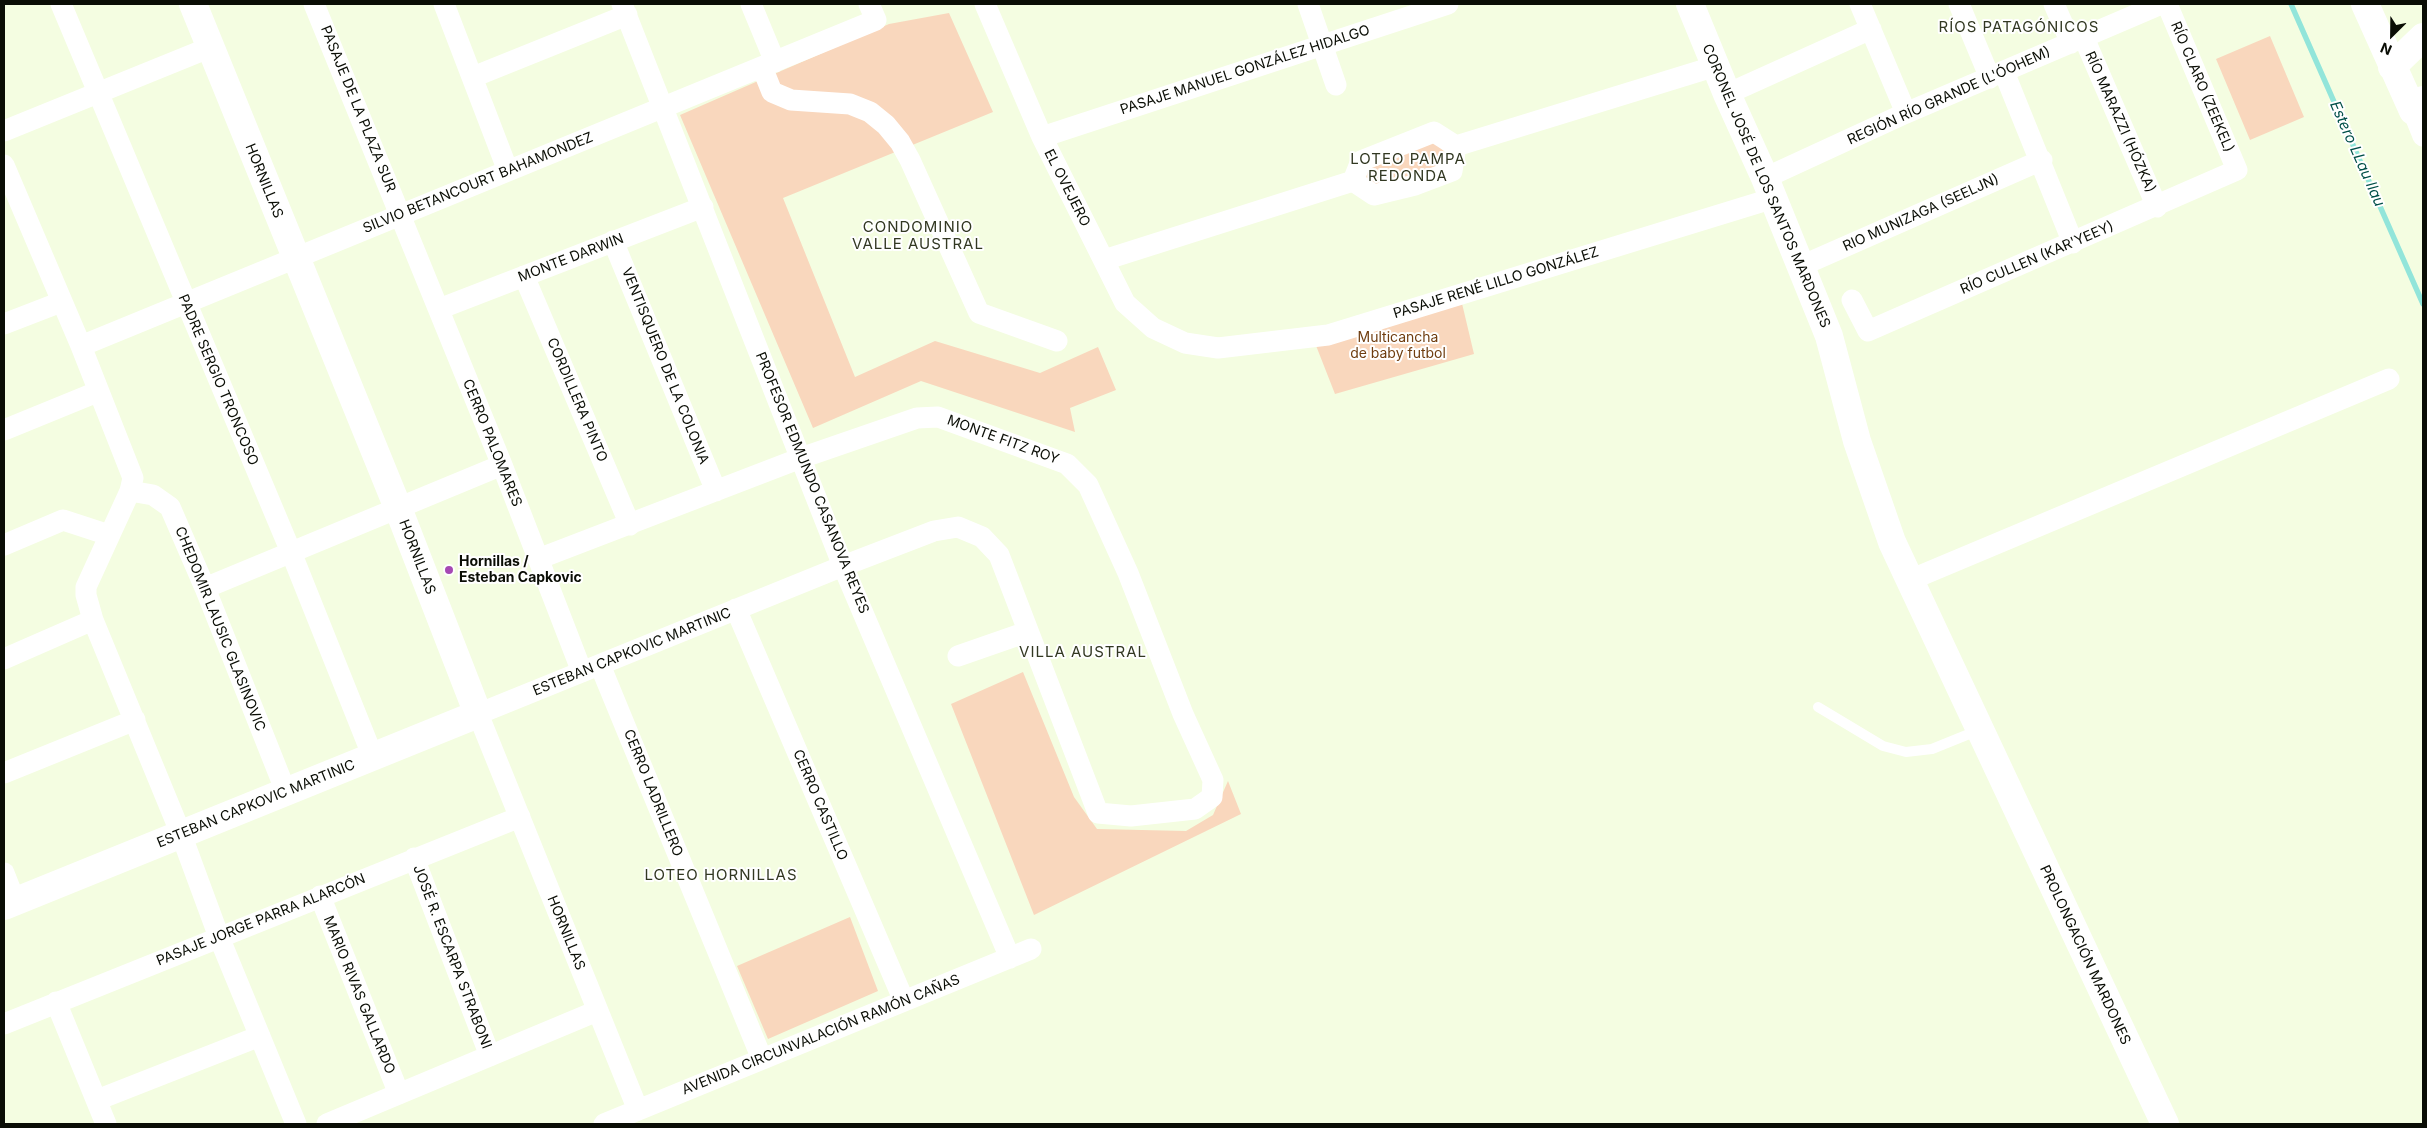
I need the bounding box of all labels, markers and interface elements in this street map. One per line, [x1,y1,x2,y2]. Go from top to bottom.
north arrow [2367,10,2417,60]
district label: RÍOS PATAGÓNICOS [1937,18,2101,36]
street label: RÍO CLARO (ZEEKEL) [2167,19,2237,155]
street label: PASAJE MANUEL GONZÁLEZ HIDALGO [1118,22,1372,118]
street label: PASAJE DE LA PLAZA SUR [317,23,399,195]
text: N [2378,39,2394,59]
street label: CORONEL JOSÉ DE LOS SANTOS MARDONES [1698,42,1834,330]
street label: REGIÓN RÍO GRANDE (L'ÓOHEM) [1845,44,2053,148]
street label: RÍO MARAZZI (HÓZKA) [2081,49,2159,195]
water label: Estero LLau llau [2326,98,2388,210]
street label: SILVIO BETANCOURT BAHAMONDEZ [360,129,596,237]
street label: HORNILLAS [241,141,287,221]
street label: EL OVEJERO [1040,146,1094,230]
district label: LOTEO PAMPA REDONDA [1349,150,1467,185]
street label: RIO MUNIZAGA (SEELJN) [1840,171,2002,255]
district label: CONDOMINIO VALLE AUSTRAL [850,218,986,253]
street label: RÍO CULLEN (KAR'YEEY) [1958,218,2116,298]
street label: MONTE DARWIN [516,230,626,286]
street label: PASAJE RENÉ LILLO GONZÁLEZ [1391,244,1601,322]
street label: VENTISQUERO DE LA COLONIA [618,265,712,467]
street label: PADRE SERGIO TRONCOSO [174,292,262,468]
park label: Multicancha de baby futbol [1350,330,1446,362]
street label: CORDILLERA PINTO [543,335,611,465]
street label: PROFESOR EDMUNDO CASANOVA REYES [752,350,872,616]
street label: CERRO PALOMARES [459,377,525,509]
street label: MONTE FITZ ROY [945,412,1061,468]
street label: HORNILLAS [395,517,439,597]
street label: CHEDOMIR LAUSIC GLASINOVIC [171,524,269,734]
place label: Hornillas / Esteban Capkovic [459,554,582,586]
marker: Hornillas / Esteban Capkovic [443,564,455,576]
street label: ESTEBAN CAPKOVIC MARTINIC [531,604,733,700]
district label: VILLA AUSTRAL [1017,643,1149,661]
street label: CERRO LADRILLERO [620,727,686,859]
street label: CERRO CASTILLO [789,747,851,863]
street label: ESTEBAN CAPKOVIC MARTINIC [155,756,357,852]
street label: JOSÉ R. ESCARPA STRABONI [409,863,495,1051]
street label: PROLONGACIÓN MARDONES [2036,863,2134,1047]
district label: LOTEO HORNILLAS [643,866,799,884]
street label: PASAJE JORGE PARRA ALARCÓN [154,870,368,970]
street label: HORNILLAS [543,893,589,973]
street label: MARIO RIVAS GALLARDO [320,914,398,1076]
street label: AVENIDA CIRCUNVALACIÓN RAMÓN CAÑAS [680,971,962,1099]

